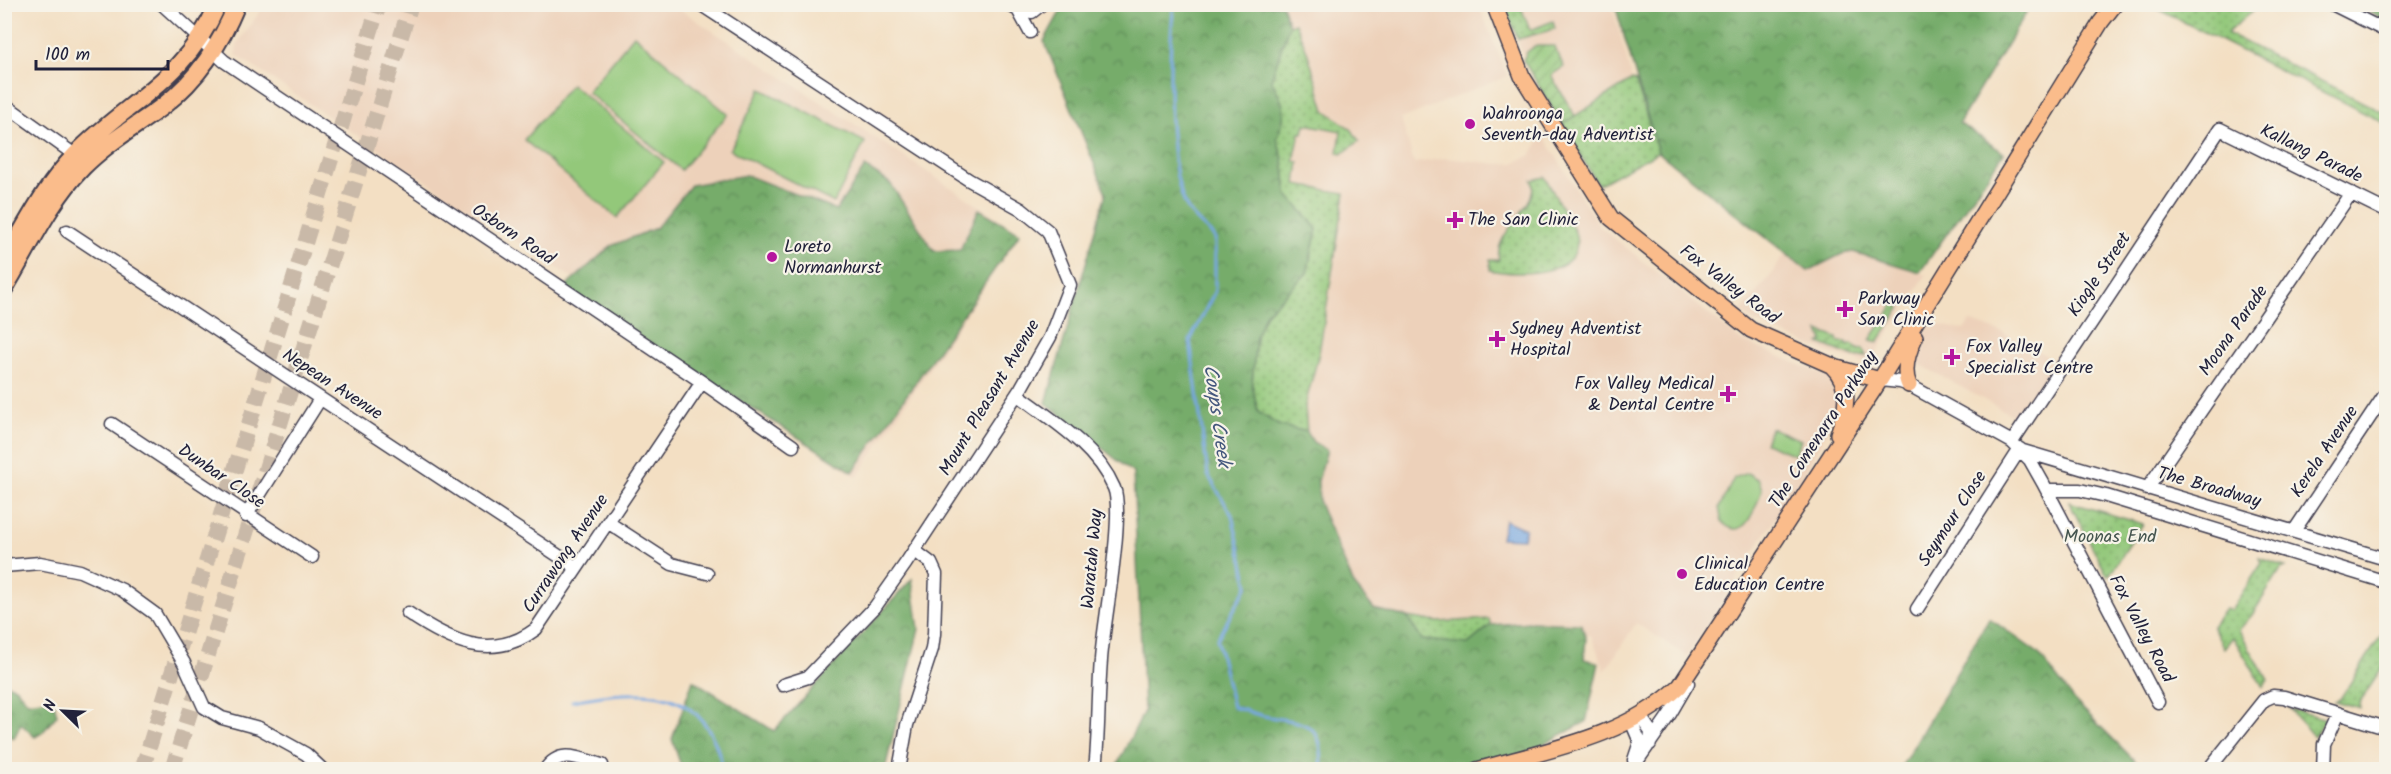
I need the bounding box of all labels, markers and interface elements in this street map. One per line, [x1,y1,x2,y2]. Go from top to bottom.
scale bar [36,33,168,71]
text: 100 m [45,41,90,70]
place label: Wahroonga Seventh-day Adventist [1482,100,1655,150]
marker: Wahroonga Seventh-day Adventist [1463,117,1477,131]
street label: Kallang Parade [2255,117,2367,191]
street label: Osborn Road [465,196,561,274]
place label: The San Clinic [1468,206,1579,235]
marker: The San Clinic [1446,211,1464,229]
street label: Kiogle Street [2061,226,2140,323]
place label: Loreto Normanhurst [784,233,883,283]
street label: Fox Valley Road [1673,238,1786,333]
marker: Loreto Normanhurst [765,250,779,264]
street label: Moona Parade [2192,279,2276,383]
place label: Parkway San Clinic [1858,285,1934,335]
marker: Parkway San Clinic [1836,300,1854,318]
street label: Mount Pleasant Avenue [932,314,1048,482]
place label: Sydney Adventist Hospital [1510,315,1642,365]
marker: Sydney Adventist Hospital [1488,330,1506,348]
place label: Fox Valley Specialist Centre [1966,333,2093,383]
street label: Nepean Avenue [276,341,388,429]
street label: The Comenarra Parkway [1762,345,1886,515]
marker: Fox Valley Specialist Centre [1943,348,1961,366]
water label: Coups Creek [1193,363,1239,472]
place label: Fox Valley Medical & Dental Centre [1575,370,1715,420]
marker: Fox Valley Medical & Dental Centre [1719,385,1737,403]
street label: Kerela Avenue [2283,400,2367,504]
street label: Dunbar Close [171,437,271,517]
street label: The Broadway [2154,459,2265,517]
street label: Seymour Close [1911,465,1995,573]
street label: Currawong Avenue [515,489,617,619]
street label: Waratah Way [1074,507,1112,610]
park label: Moonas End [2064,523,2157,552]
place label: Clinical Education Centre [1694,550,1824,600]
marker: Clinical Education Centre [1675,567,1689,581]
street label: Fox Valley Road [2100,570,2182,689]
north arrow [33,681,93,741]
text: N [37,696,64,715]

